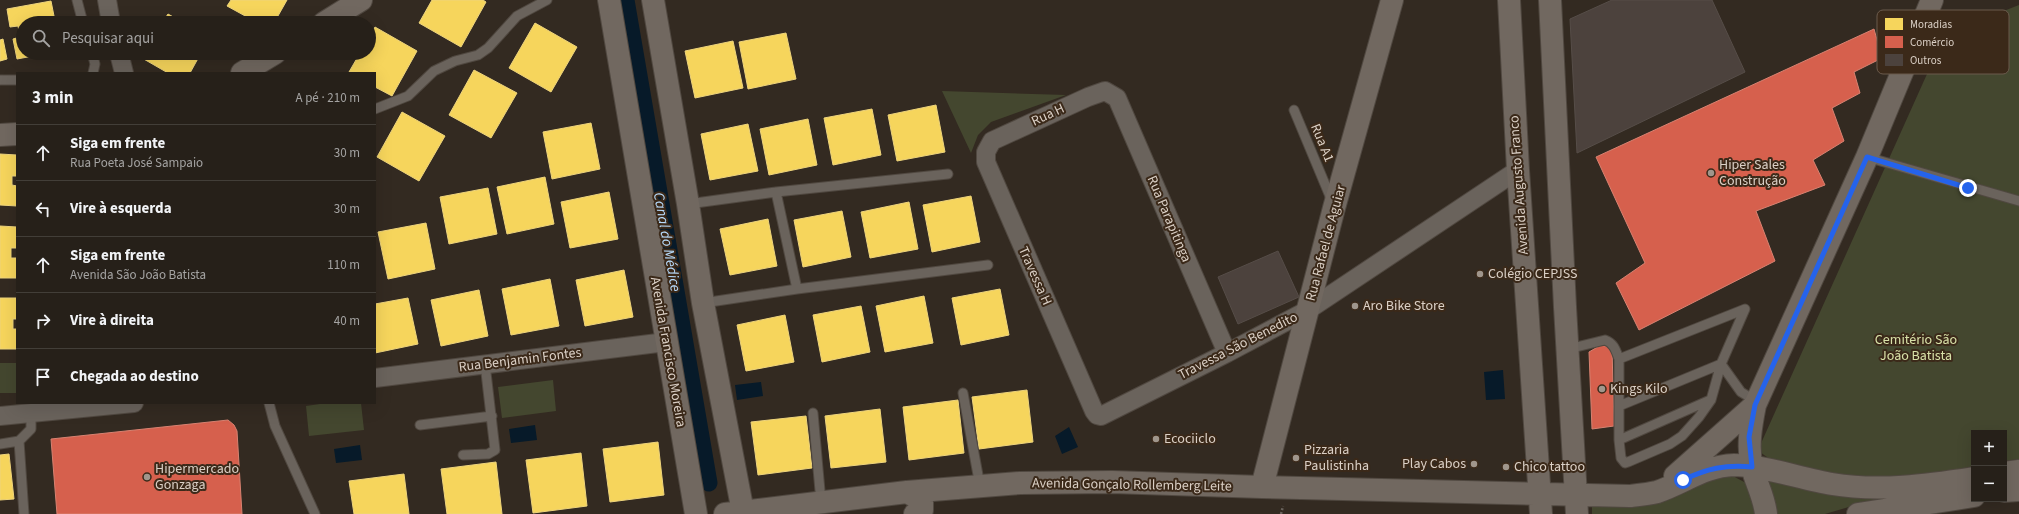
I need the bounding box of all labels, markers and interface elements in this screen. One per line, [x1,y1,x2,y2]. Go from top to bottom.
legend [1877,10,2009,74]
search box [16,16,376,60]
text: Moradias [1910,17,1952,32]
icon: search [30,27,52,49]
text: Pesquisar aqui [62,28,154,49]
text: Comércio [1910,35,1954,50]
text: Outros [1910,53,1942,68]
text: 3 min [32,86,73,110]
text: A pé · 210 m [295,89,360,107]
street label: Rua H [1028,99,1068,131]
street label: Avenida Augusto Franco [1504,115,1534,255]
street label: Rua A1 [1305,121,1339,165]
text: Siga em frente [70,133,165,154]
icon: ahead [32,142,54,164]
text: 30 m [334,144,360,162]
text: Rua Poeta José Sampaio [70,154,203,172]
place label: Hiper Sales Construção [1719,155,1786,191]
marker: Hiper Sales Construção [1706,168,1716,178]
street label: Rua Parapitinga [1142,173,1196,265]
route end [1959,179,1977,197]
street label: Rua Rafael de Aguiar [1301,182,1351,303]
water label: Canal do Médice [648,191,686,293]
icon: left [32,198,54,220]
text: Vire à esquerda [70,198,172,219]
text: 30 m [334,200,360,218]
street label: Travessa H [1013,243,1057,309]
text: Siga em frente [70,245,165,266]
icon: ahead [32,254,54,276]
text: 110 m [327,256,360,274]
place label: Colégio CEPJSS [1488,264,1578,284]
text: Avenida São João Batista [70,266,206,284]
marker: Colégio CEPJSS [1475,269,1485,279]
street label: Avenida Francisco Moreira [645,275,691,429]
place label: Aro Bike Store [1363,296,1445,316]
marker: Aro Bike Store [1350,301,1360,311]
street label: Travessa São Benedito [1175,307,1301,385]
icon: right [32,310,54,332]
text: Vire à direita [70,310,154,331]
text: 40 m [334,312,360,330]
park label: Cemitério São João Batista [1875,330,1957,366]
street label: Rua Benjamin Fontes [457,343,583,377]
icon: arrive [32,366,54,388]
text: Chegada ao destino [70,366,199,387]
place label: Kings Kilo [1610,379,1668,399]
marker: Kings Kilo [1597,384,1607,394]
place label: Ecociiclo [1164,429,1216,449]
map controls [1971,430,2007,502]
button: + [1971,430,2007,466]
marker: Ecociiclo [1151,434,1161,444]
place label: Pizzaria Paulistinha [1304,440,1369,476]
marker: Pizzaria Paulistinha [1291,453,1301,463]
place label: Play Cabos [1402,454,1466,474]
place label: Chico tattoo [1514,457,1585,477]
place label: Hipermercado Gonzaga [155,459,239,495]
marker: Play Cabos [1469,459,1479,469]
marker: Chico tattoo [1501,462,1511,472]
button: − [1971,466,2007,502]
route start [1674,471,1692,489]
marker: Hipermercado Gonzaga [142,472,152,482]
street label: Avenida Gonçalo Rollemberg Leite [1032,473,1232,497]

